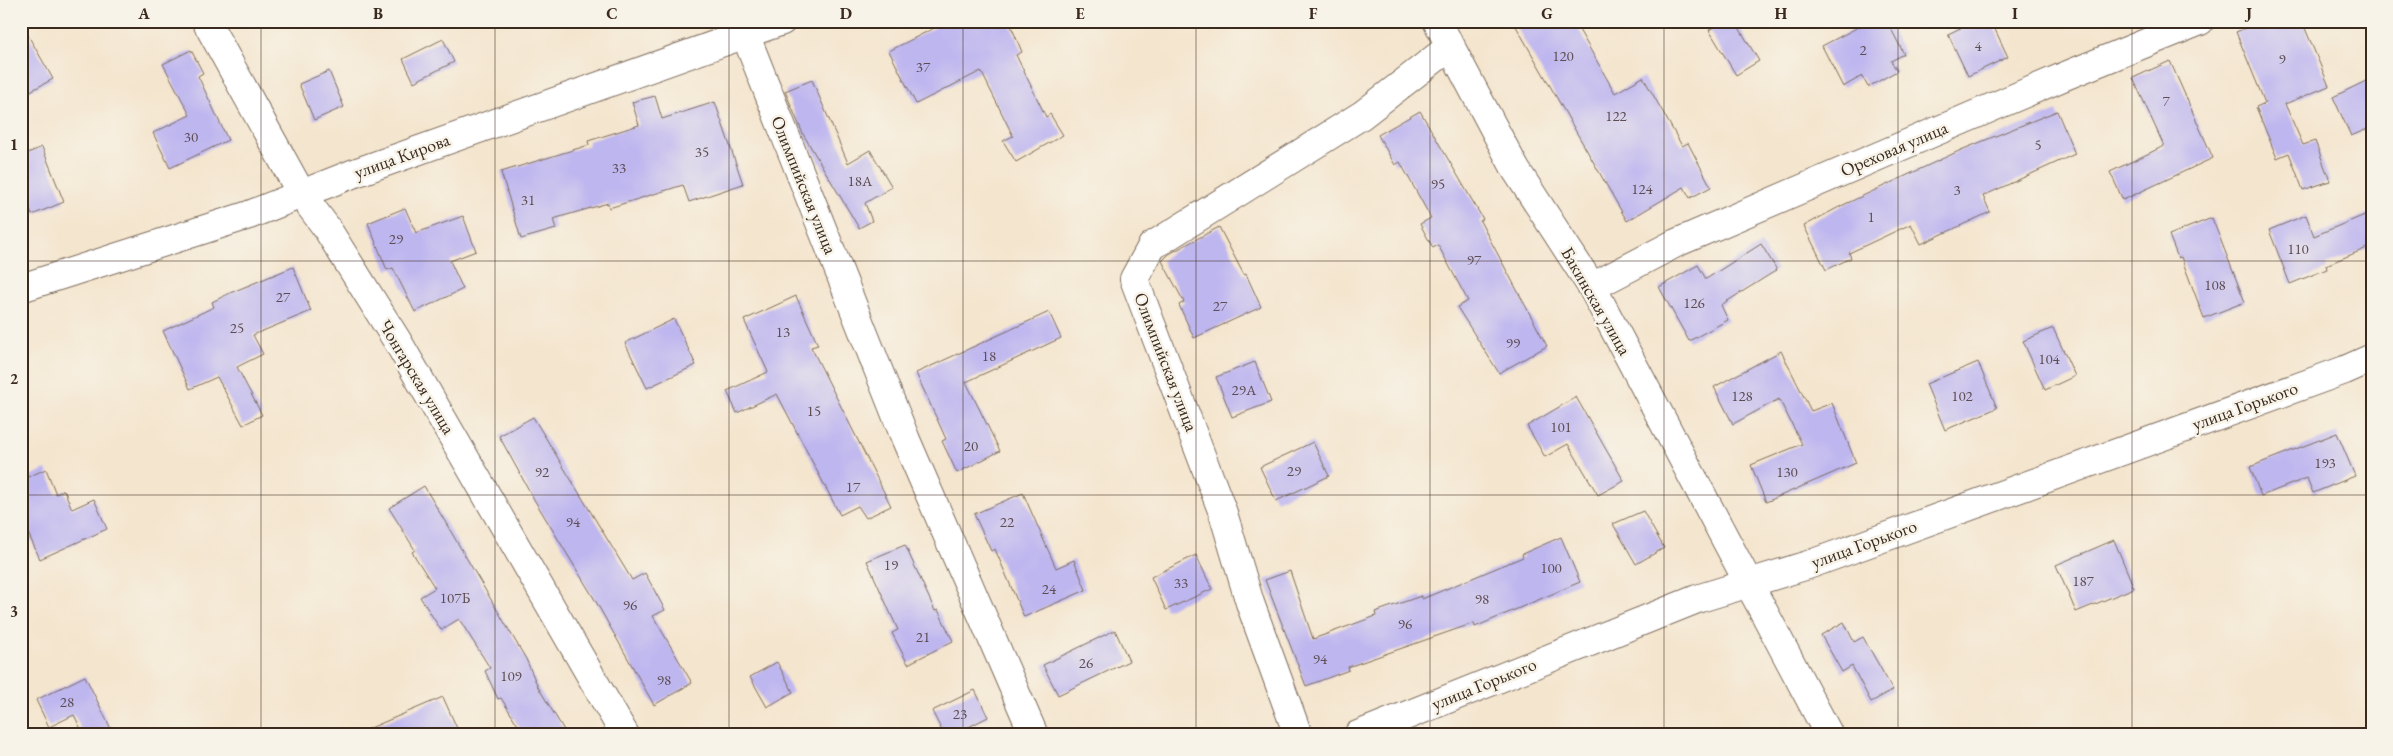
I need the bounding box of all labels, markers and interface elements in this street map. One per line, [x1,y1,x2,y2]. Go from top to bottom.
text: A [137,3,150,24]
text: B [373,3,383,24]
text: C [606,3,618,24]
text: D [840,3,852,24]
text: E [1075,3,1085,24]
text: F [1309,3,1318,24]
text: G [1541,3,1553,24]
text: H [1775,3,1788,24]
text: I [2012,3,2018,24]
text: J [2244,3,2252,24]
house number: 4 [1974,36,1982,55]
house number: 2 [1859,40,1867,59]
house number: 120 [1552,46,1574,65]
house number: 9 [2278,49,2286,68]
house number: 37 [916,57,931,76]
house number: 7 [2162,91,2170,110]
house number: 122 [1605,106,1628,125]
street label: Олимпийская улица [766,112,843,258]
street label: Ореховая улица [1837,115,1952,181]
house number: 30 [184,127,198,146]
street label: улица Кирова [351,127,454,183]
text: 1 [10,134,18,155]
house number: 5 [2034,135,2042,154]
house number: 35 [695,142,709,161]
house number: 33 [612,158,626,177]
house number: 18А [848,171,873,190]
house number: 95 [1431,174,1445,193]
house number: 124 [1631,179,1654,198]
house number: 3 [1953,180,1961,199]
house number: 31 [521,190,535,209]
house number: 1 [1867,207,1875,226]
house number: 29 [389,229,403,248]
house number: 110 [2287,239,2309,258]
street label: Бакинская улица [1556,242,1637,360]
house number: 97 [1467,250,1482,269]
house number: 108 [2204,275,2226,294]
house number: 27 [276,287,291,306]
street label: Олимпийская улица [1129,289,1204,435]
house number: 126 [1683,293,1705,312]
house number: 27 [1213,296,1228,315]
street label: Чонгарская улица [374,315,461,439]
house number: 25 [230,318,244,337]
house number: 13 [776,322,790,341]
house number: 99 [1506,333,1520,352]
house number: 18 [982,346,996,365]
house number: 104 [2038,349,2061,368]
text: 2 [10,368,19,389]
street label: улица Горького [2189,376,2301,435]
house number: 29А [1232,380,1257,399]
house number: 128 [1731,386,1753,405]
house number: 102 [1951,386,1974,405]
house number: 15 [807,401,821,420]
house number: 101 [1550,417,1572,436]
house number: 20 [964,436,978,455]
house number: 193 [2314,453,2336,472]
house number: 29 [1287,461,1301,480]
house number: 92 [535,462,550,481]
house number: 130 [1776,462,1798,481]
house number: 17 [846,477,861,496]
house number: 94 [566,512,581,531]
house number: 22 [1000,512,1015,531]
street label: улица Горького [1808,514,1920,573]
house number: 19 [884,555,898,574]
house number: 100 [1540,558,1562,577]
house number: 187 [2072,571,2095,590]
house number: 33 [1174,573,1188,592]
house number: 24 [1042,579,1057,598]
house number: 107Б [440,588,470,607]
house number: 98 [1475,589,1489,608]
house number: 96 [623,595,637,614]
text: 3 [10,601,18,622]
house number: 96 [1398,614,1412,633]
house number: 21 [916,627,930,646]
house number: 94 [1313,649,1328,668]
street label: улица Горького [1428,652,1540,715]
house number: 26 [1079,653,1093,672]
house number: 109 [500,666,522,685]
house number: 98 [657,670,671,689]
house number: 28 [60,692,74,711]
house number: 23 [953,704,967,723]

